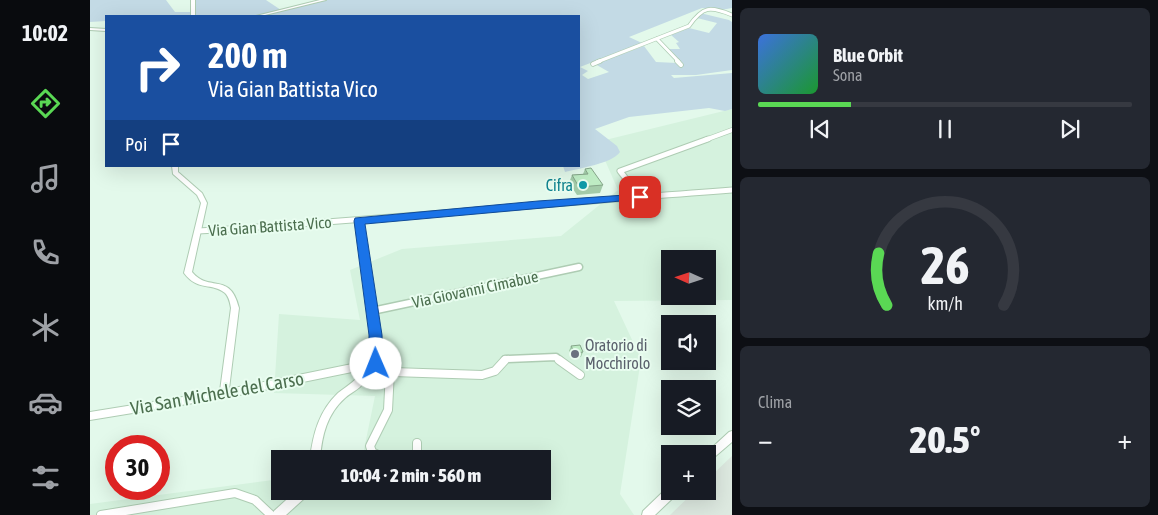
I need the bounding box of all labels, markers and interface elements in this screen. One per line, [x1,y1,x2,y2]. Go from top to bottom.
text: 10:02 [22,20,68,46]
icon: right [125,35,190,100]
text: 200 m [208,35,287,75]
text: Blue Orbit [833,44,903,66]
text: Sona [833,66,862,84]
text: Via Gian Battista Vico [208,76,378,102]
icon: directions [28,86,63,121]
icon: previous [806,115,834,143]
icon: pause [931,115,959,143]
icon: next [1056,115,1084,143]
icon: arrive [157,130,185,158]
text: Poi [125,133,147,155]
icon: music [28,161,63,196]
place label: Cifra [546,176,573,194]
pin [619,176,661,218]
marker: Cifra [577,179,589,191]
icon: arrive [626,183,654,211]
street label: Via Gian Battista Vico [208,213,332,239]
icon: phone [28,235,63,270]
text: 26 [921,235,969,295]
north arrow [661,250,716,305]
map controls [661,250,716,500]
street label: Via Giovanni Cimabue [410,267,540,311]
text: km/h [927,293,963,314]
icon: climate [28,310,63,345]
button: sound [661,315,716,370]
place label: Oratorio di Mocchirolo [585,336,650,372]
position arrow [349,337,401,389]
marker: Oratorio di Mocchirolo [569,348,581,360]
street label: Via San Michele del Carso [129,367,305,419]
button: layers [661,380,716,435]
icon: car [28,385,63,420]
text: Clima [758,393,792,411]
text: 20.5° [910,418,980,461]
text: − [758,423,773,455]
text: + [1117,423,1132,455]
speed limit sign: 30 [105,435,170,500]
button: + [661,445,716,500]
icon: filters [28,460,63,495]
text: 10:04 · 2 min · 560 m [341,464,481,486]

